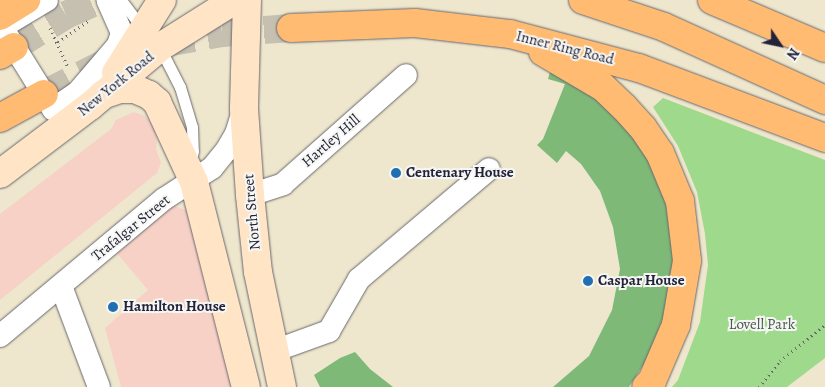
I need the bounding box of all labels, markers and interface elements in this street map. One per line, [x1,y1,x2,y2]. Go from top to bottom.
north arrow [755,20,805,70]
street label: Inner Ring Road [514,27,616,69]
text: N [782,44,804,63]
street label: New York Road [74,48,158,120]
street label: Hartley Hill [298,111,364,171]
place label: Centenary House [406,164,514,182]
marker: Centenary House [390,167,402,179]
street label: North Street [240,173,264,251]
street label: Trafalgar Street [88,191,174,265]
place label: Caspar House [598,272,685,290]
marker: Caspar House [582,275,594,287]
place label: Hamilton House [123,298,226,316]
marker: Hamilton House [107,301,119,313]
park label: Lovell Park [729,316,795,334]

